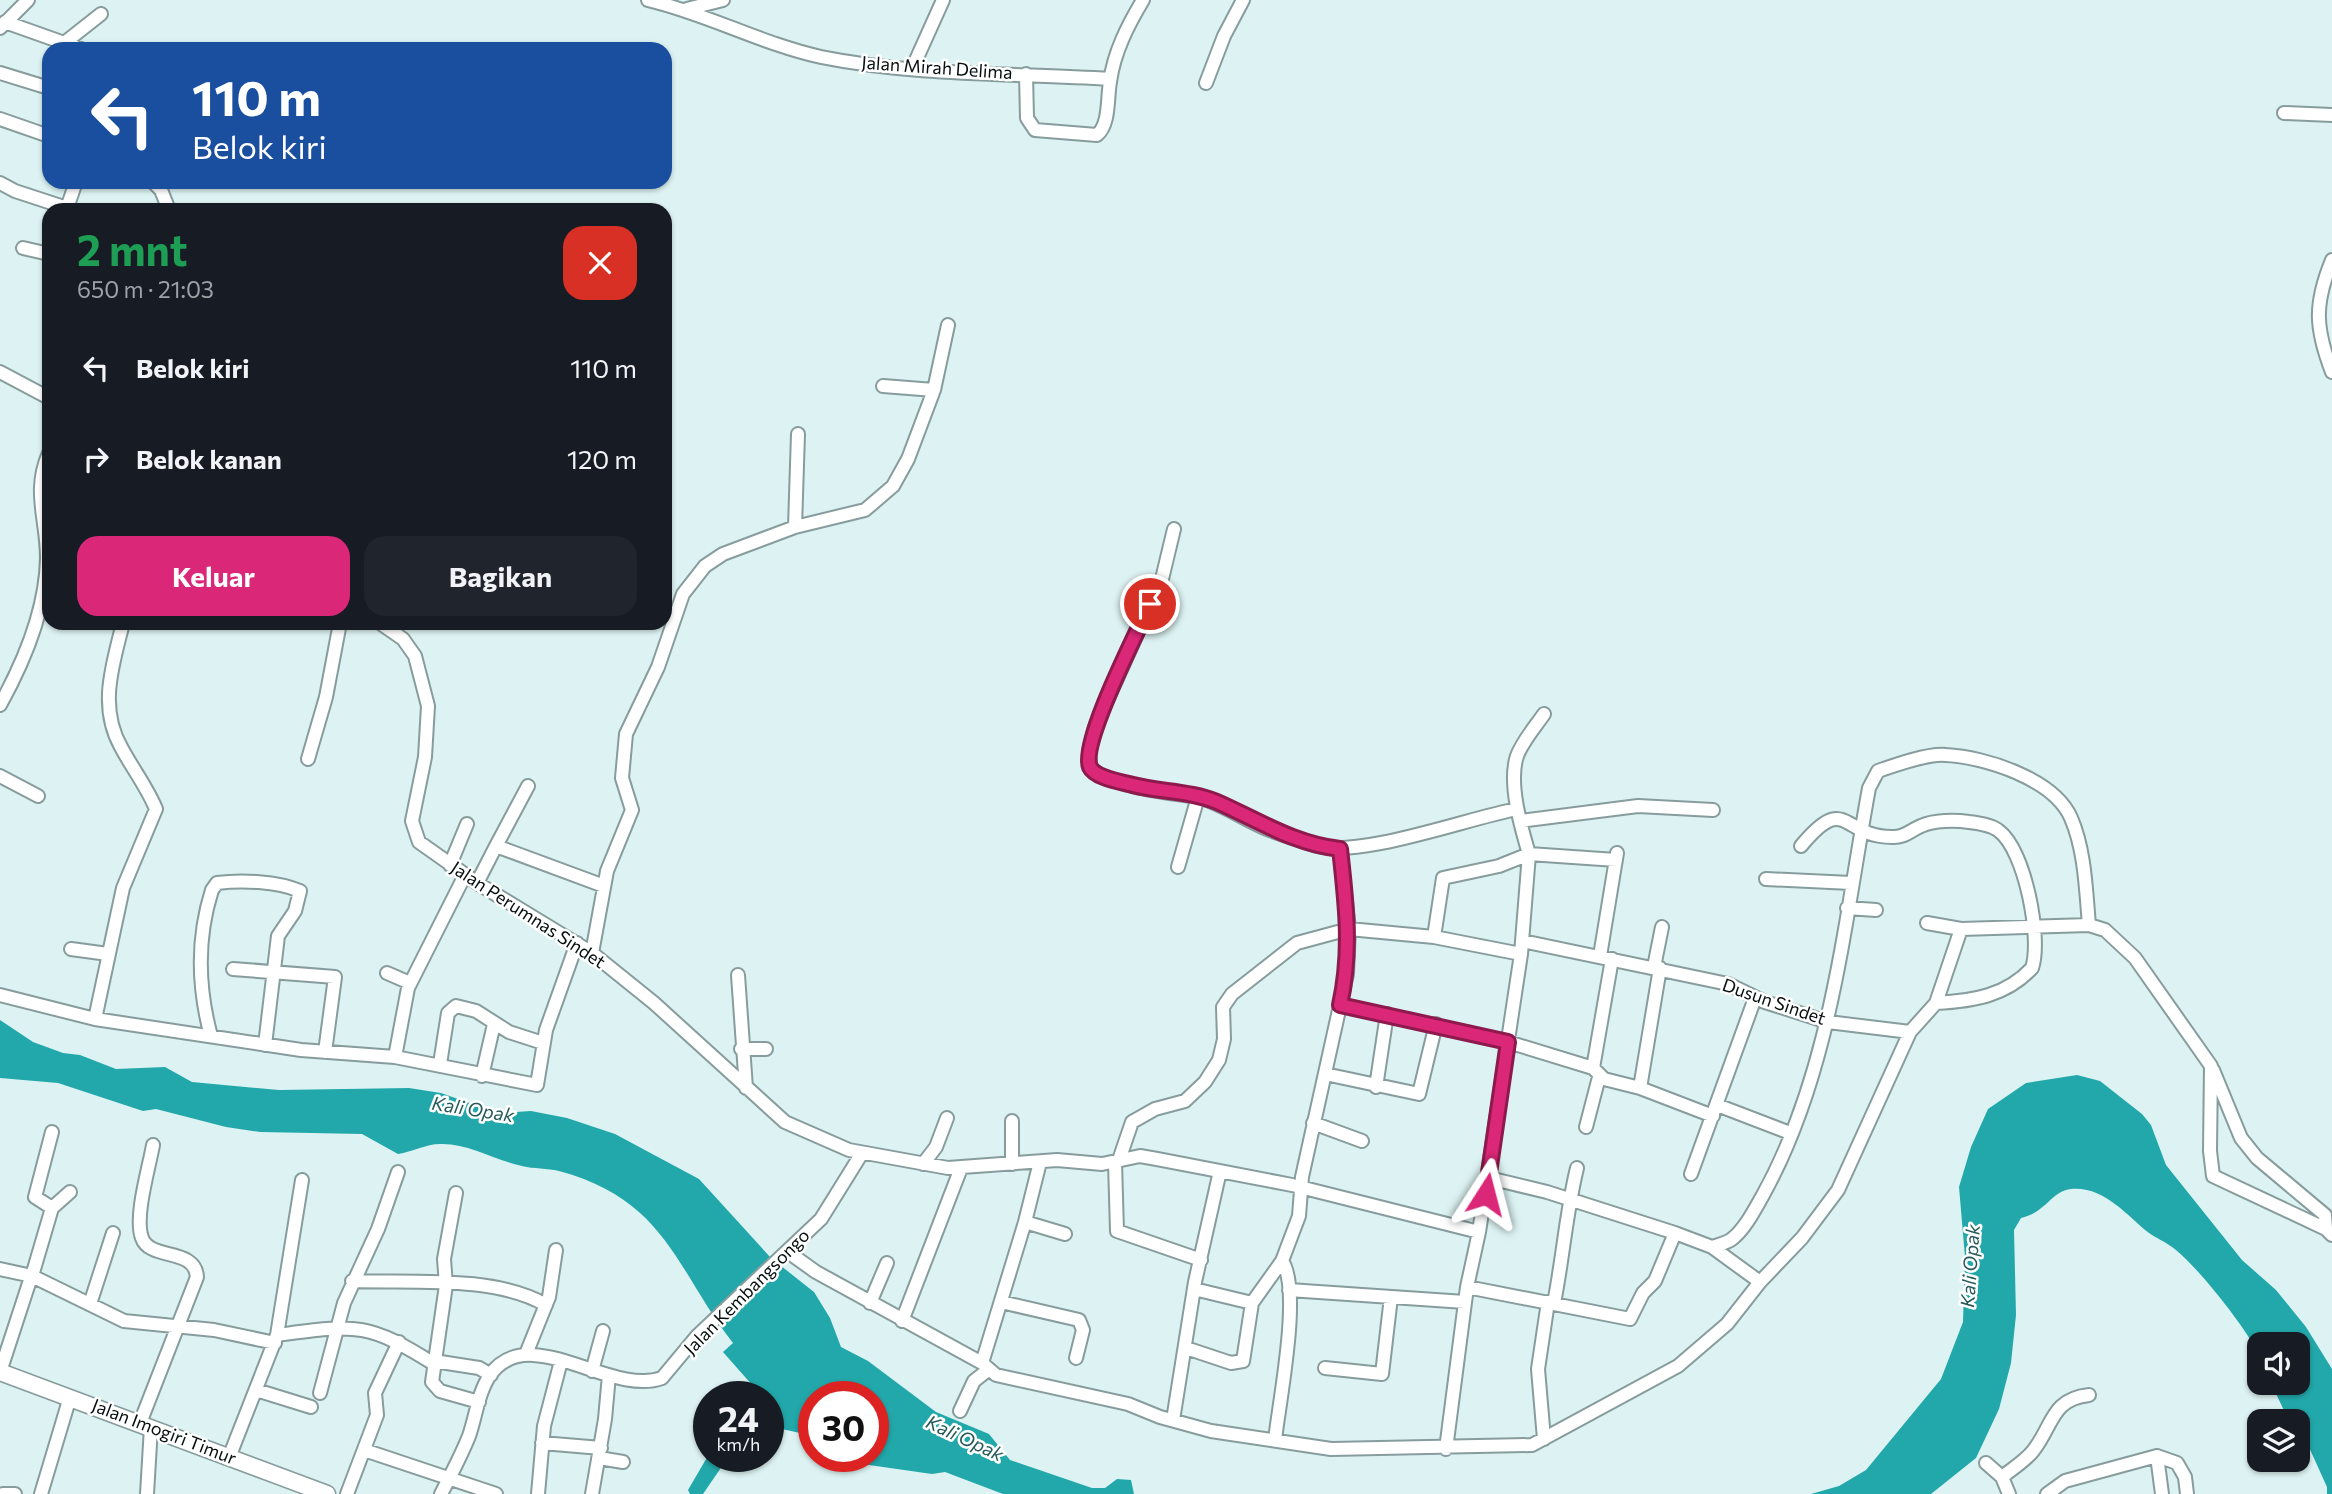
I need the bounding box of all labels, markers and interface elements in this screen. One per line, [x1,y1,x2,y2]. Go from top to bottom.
street label: Jalan Mirah Delima [861,51,1013,83]
text: 110 m [192,66,321,126]
icon: left [77,70,168,161]
text: Belok kiri [192,126,327,166]
text: 2 mnt [77,223,188,275]
button: close [563,226,637,300]
text: 650 m · 21:03 [77,275,214,303]
icon: left [77,349,115,387]
text: Belok kiri [136,352,250,383]
text: 110 m [570,352,637,383]
icon: right [77,440,115,478]
text: Belok kanan [136,443,282,474]
text: 120 m [567,443,637,474]
button: Keluar [77,536,350,616]
button: Bagikan [364,536,637,616]
pin [1120,574,1180,634]
icon: arrive [1131,585,1169,623]
street label: Jalan Perumnas Sindet [447,856,610,972]
street label: Dusun Sindet [1720,973,1829,1029]
water label: Kali Opak [430,1091,517,1126]
position arrow [1449,1157,1523,1231]
water label: Kali Opak [1955,1223,1984,1308]
street label: Jalan Kembangsongo [679,1224,814,1359]
map controls [2247,1332,2310,1472]
button: sound [2247,1332,2310,1395]
speed limit sign: 30 [798,1381,889,1472]
street label: Jalan Imogiri Timur [89,1393,240,1469]
text: 24 [718,1396,759,1439]
button: layers [2247,1409,2310,1472]
water label: Kali Opak [923,1410,1008,1466]
text: km/h [717,1433,760,1455]

